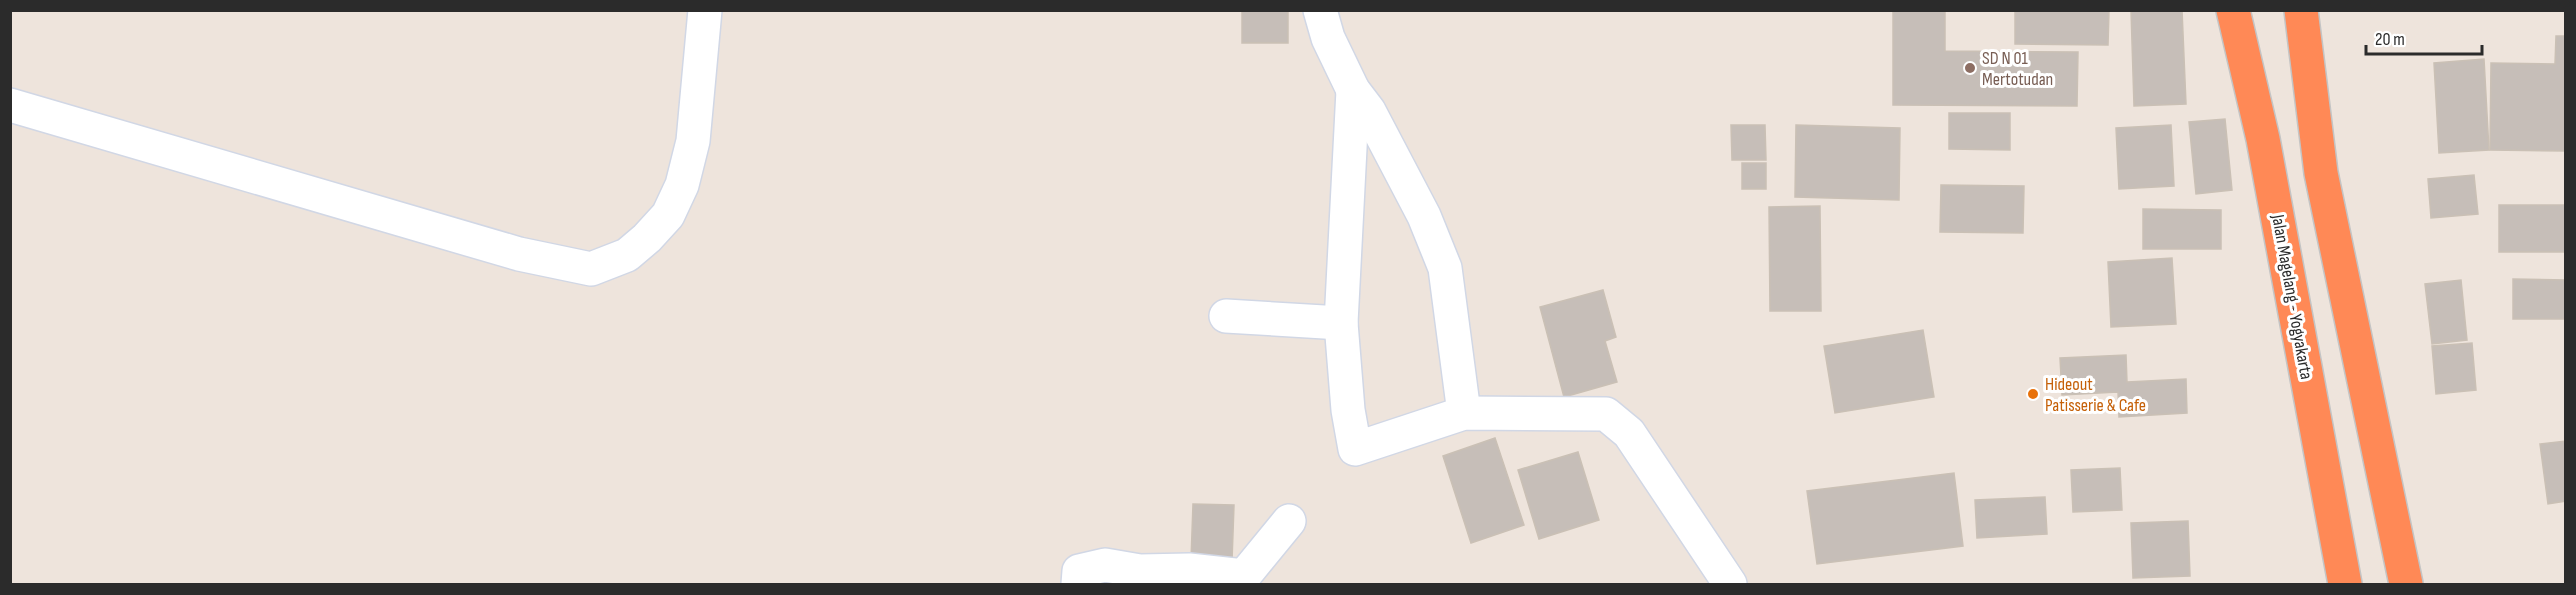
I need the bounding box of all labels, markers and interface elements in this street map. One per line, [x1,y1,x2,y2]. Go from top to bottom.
scale bar [2366,18,2482,56]
text: 20 m [2375,29,2405,50]
place label: SD N 01 Mertotudan [1982,48,2053,90]
marker: SD N 01 Mertotudan [1963,61,1977,75]
street label: Jalan Magelang - Yogyakarta [2267,212,2317,381]
place label: Hideout Patisserie & Cafe [2045,374,2146,416]
marker: Hideout Patisserie & Cafe [2026,387,2040,401]

